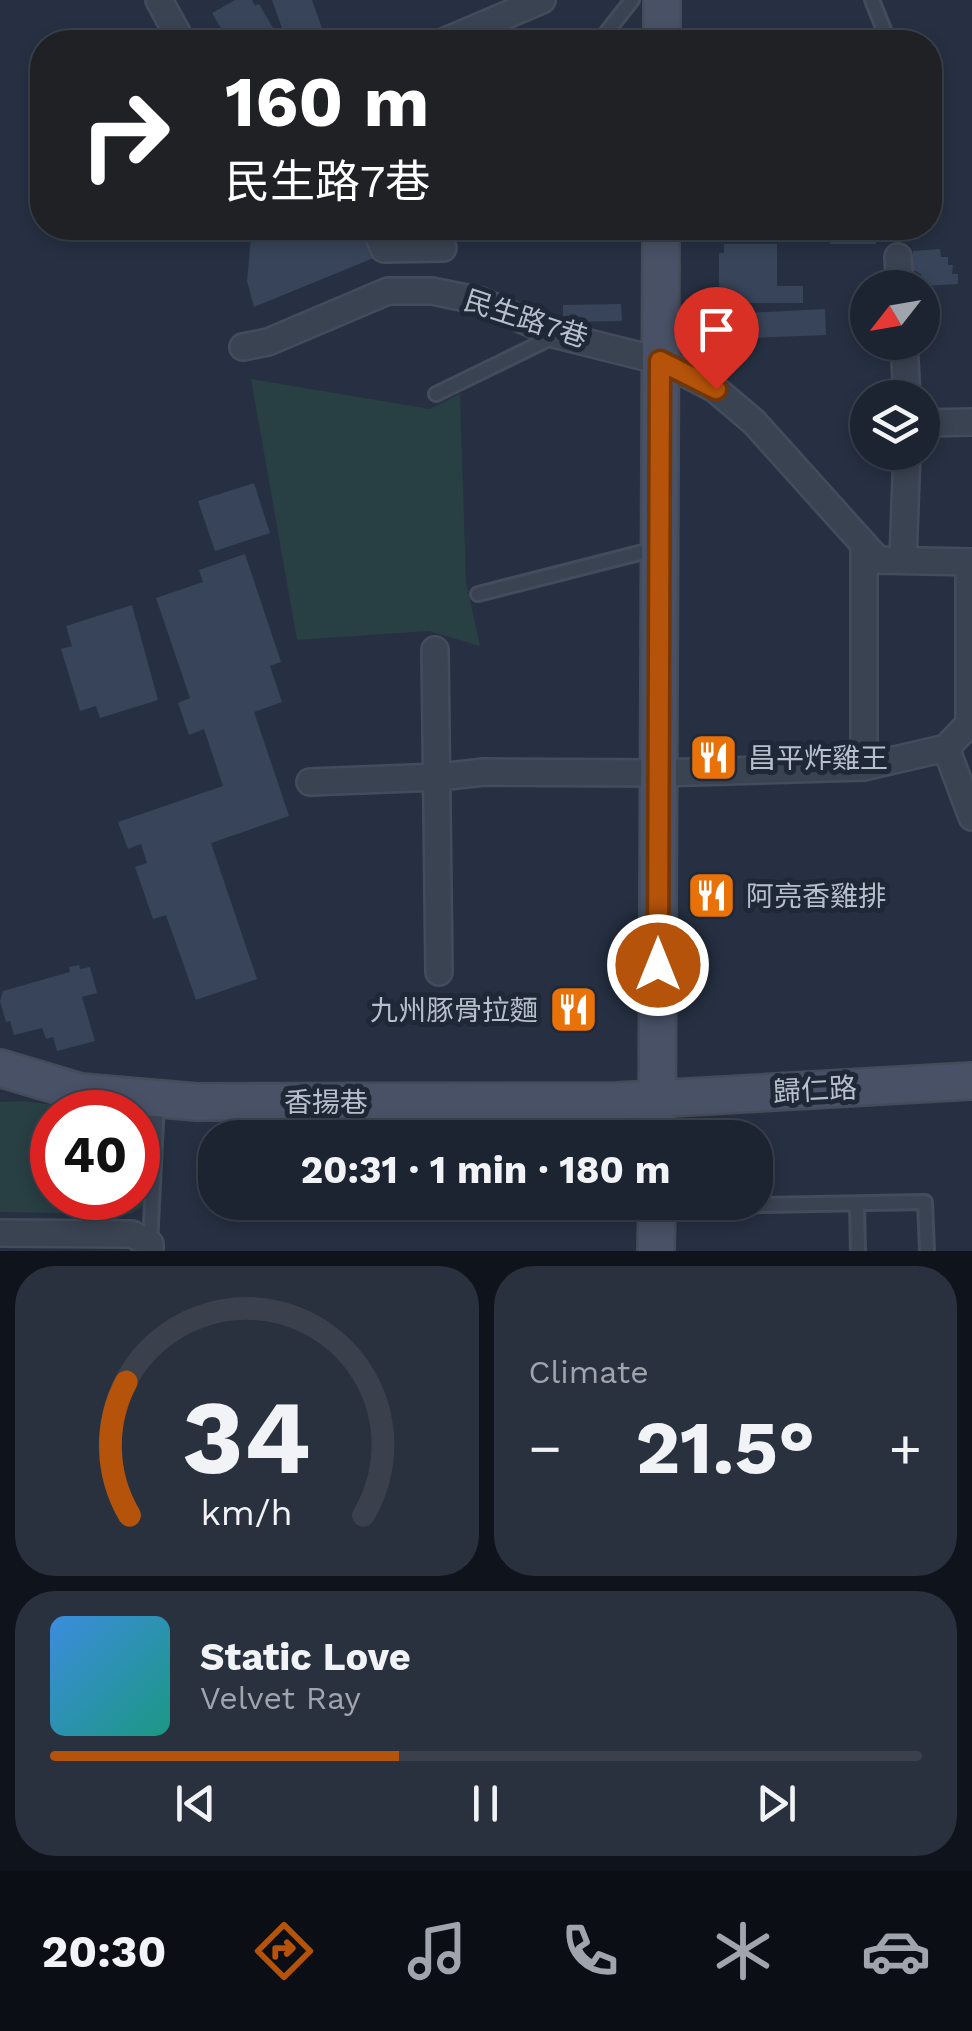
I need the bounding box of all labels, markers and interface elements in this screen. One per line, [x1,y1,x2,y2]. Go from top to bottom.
text: 160 m [225,61,429,143]
icon: right [60,70,190,200]
text: 民生路7巷 [225,155,430,208]
north arrow [850,270,940,360]
map controls [850,270,940,470]
street label: 民生路7巷 [460,284,592,354]
pin [674,287,759,390]
icon: arrive [689,302,744,357]
button: layers [850,380,940,470]
restaurant icon: 昌平炸雞王 [687,732,739,784]
place label: 昌平炸雞王 [748,742,888,775]
restaurant icon: 阿亮香雞排 [685,870,737,922]
place label: 阿亮香雞排 [746,880,886,913]
position arrow [606,913,710,1017]
restaurant icon: 九州豚骨拉麵 [547,984,599,1036]
place label: 九州豚骨拉麵 [370,994,538,1027]
street label: 歸仁路 [772,1071,858,1109]
street label: 香揚巷 [284,1086,368,1119]
speed limit sign: 40 [30,1090,160,1220]
text: 20:31 · 1 min · 180 m [300,1148,671,1192]
text: Climate [529,1353,649,1391]
text: 34 [182,1376,311,1498]
text: 21.5° [635,1403,815,1491]
text: − [529,1416,562,1480]
text: + [889,1416,922,1480]
text: km/h [201,1492,293,1534]
text: Static Love [200,1635,411,1679]
text: Velvet Ray [200,1679,361,1717]
icon: previous [168,1776,223,1831]
icon: pause [458,1776,513,1831]
icon: next [749,1776,804,1831]
icon: directions [249,1916,319,1986]
icon: music [402,1916,472,1986]
icon: phone [555,1916,625,1986]
icon: climate [708,1916,778,1986]
icon: car [861,1916,931,1986]
text: 20:30 [41,1925,166,1978]

